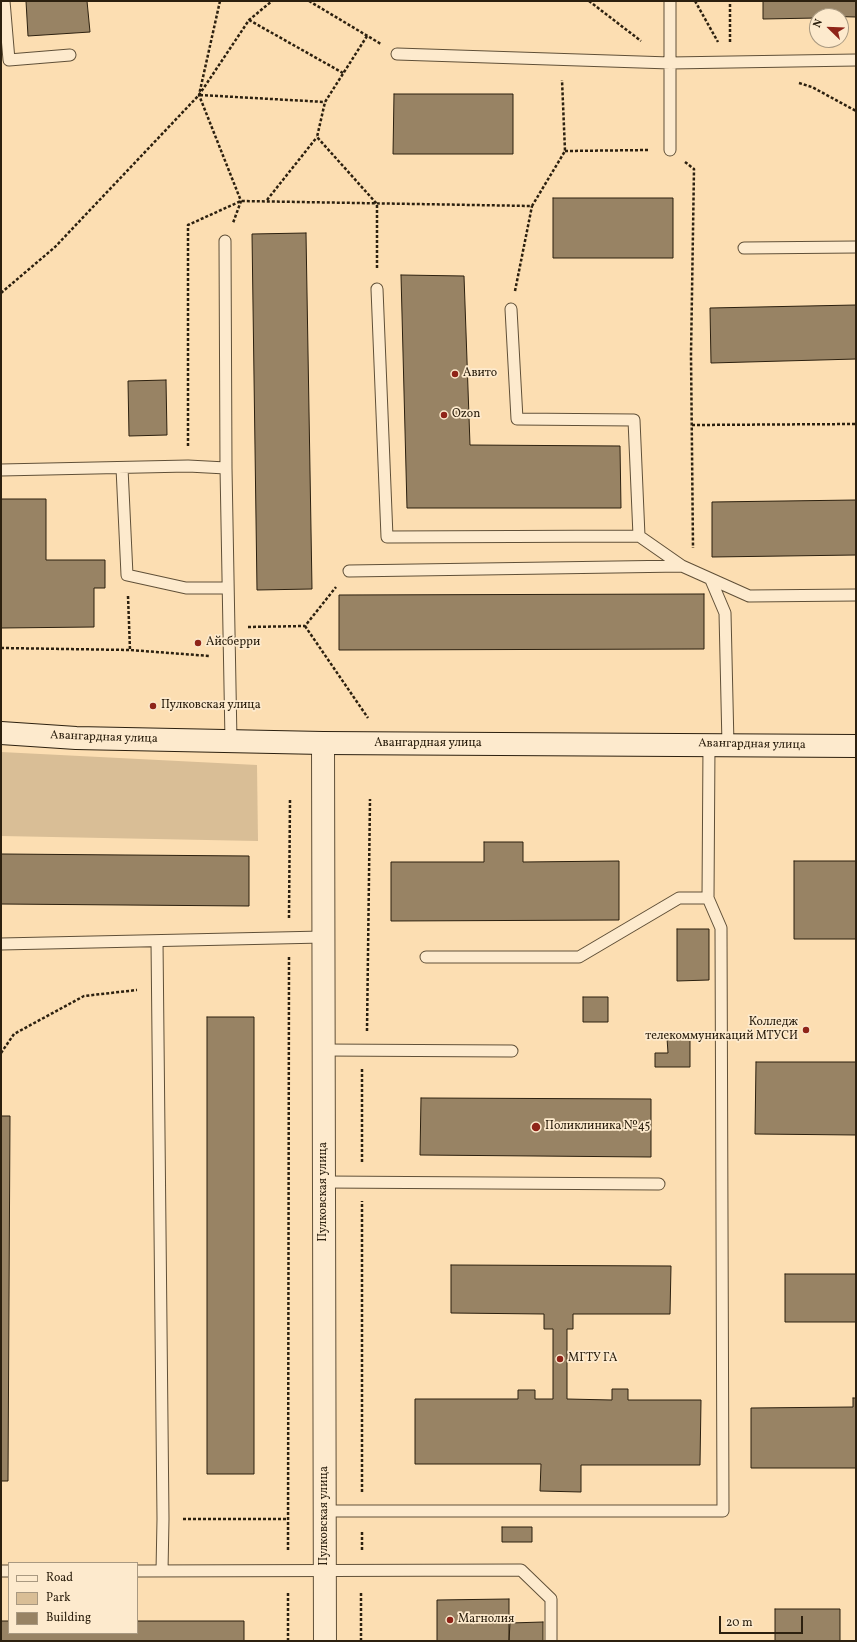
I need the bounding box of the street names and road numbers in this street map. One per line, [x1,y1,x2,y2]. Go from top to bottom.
street label: Авангардная улица [50,729,158,747]
street label: Авангардная улица [374,737,482,751]
street label: Авангардная улица [698,737,806,753]
street label: Пулковская улица [317,1142,331,1242]
street label: Пулковская улица [318,1466,332,1566]

